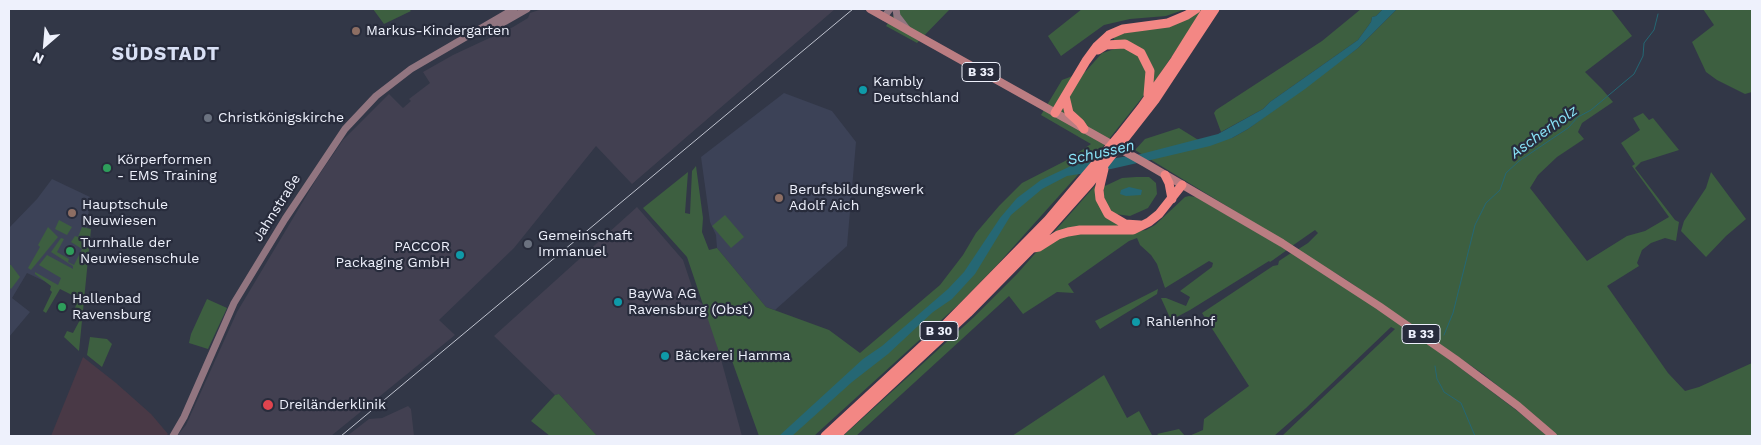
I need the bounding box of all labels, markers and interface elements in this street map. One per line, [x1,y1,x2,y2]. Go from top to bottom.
north arrow [20,20,70,70]
place label: Markus-Kindergarten [366,23,510,39]
marker: Markus-Kindergarten [350,25,362,37]
district label: SÜDSTADT [111,43,221,65]
text: N [30,49,46,68]
road number: B 33 [962,62,1000,82]
place label: Kambly Deutschland [873,74,959,106]
marker: Kambly Deutschland [857,84,869,96]
water label: Ascherholz [1507,102,1581,162]
place label: Christkönigskirche [218,110,344,126]
marker: Christkönigskirche [202,112,214,124]
water label: Schussen [1066,137,1136,169]
place label: Körperformen - EMS Training [117,152,217,184]
marker: Körperformen - EMS Training [101,162,113,174]
street label: Jahnstraße [250,171,304,245]
place label: Berufsbildungswerk Adolf Aich [789,182,924,214]
marker: Berufsbildungswerk Adolf Aich [773,192,785,204]
place label: Hauptschule Neuwiesen [82,197,168,230]
marker: Hauptschule Neuwiesen [66,207,78,219]
place label: Gemeinschaft Immanuel [538,228,632,260]
place label: Turnhalle der Neuwiesenschule [80,235,199,268]
marker: Gemeinschaft Immanuel [522,238,534,250]
place label: PACCOR Packaging GmbH [336,239,450,272]
marker: Turnhalle der Neuwiesenschule [64,245,76,257]
marker: PACCOR Packaging GmbH [454,249,466,261]
place label: BayWa AG Ravensburg (Obst) [628,286,753,318]
place label: Hallenbad Ravensburg [72,291,151,324]
marker: BayWa AG Ravensburg (Obst) [612,296,624,308]
marker: Hallenbad Ravensburg [56,301,68,313]
place label: Rahlenhof [1146,314,1215,330]
marker: Rahlenhof [1130,316,1142,328]
road number: B 30 [920,322,958,341]
road number: B 33 [1402,324,1440,344]
place label: Bäckerei Hamma [675,348,790,364]
marker: Bäckerei Hamma [659,350,671,362]
place label: Dreiländerklinik [279,397,386,413]
marker: Dreiländerklinik [261,398,275,412]

